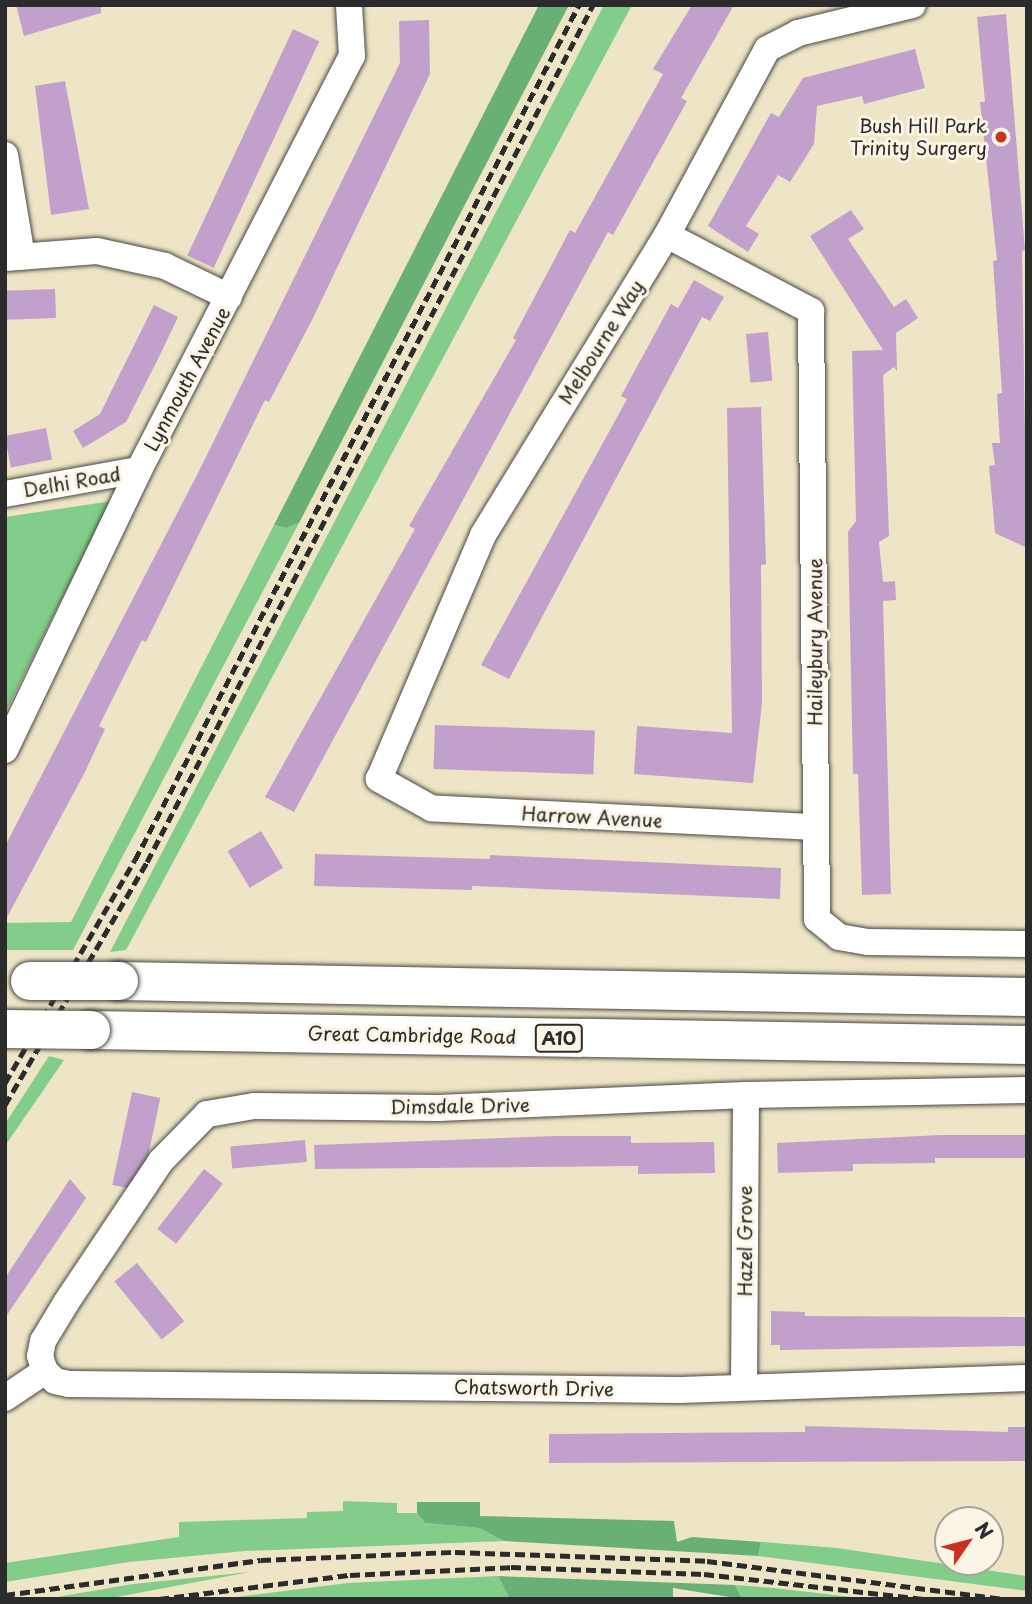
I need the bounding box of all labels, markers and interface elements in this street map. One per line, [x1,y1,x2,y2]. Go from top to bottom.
place label: Bush Hill Park Trinity Surgery [849,115,987,159]
marker: Bush Hill Park Trinity Surgery [993,129,1009,145]
street label: Melbourne Way [553,275,649,409]
street label: Lynmouth Avenue [139,302,235,456]
street label: Delhi Road [21,462,123,502]
street label: Haileybury Avenue [804,557,826,727]
street label: Harrow Avenue [521,802,663,832]
street label: Great Cambridge Road [307,1022,517,1048]
road number: A10 [534,1023,584,1052]
street label: Dimsdale Drive [390,1093,530,1119]
street label: Hazel Grove [734,1185,756,1297]
street label: Chatsworth Drive [454,1375,614,1401]
north arrow [934,1506,1004,1576]
text: N [969,1516,1000,1544]

